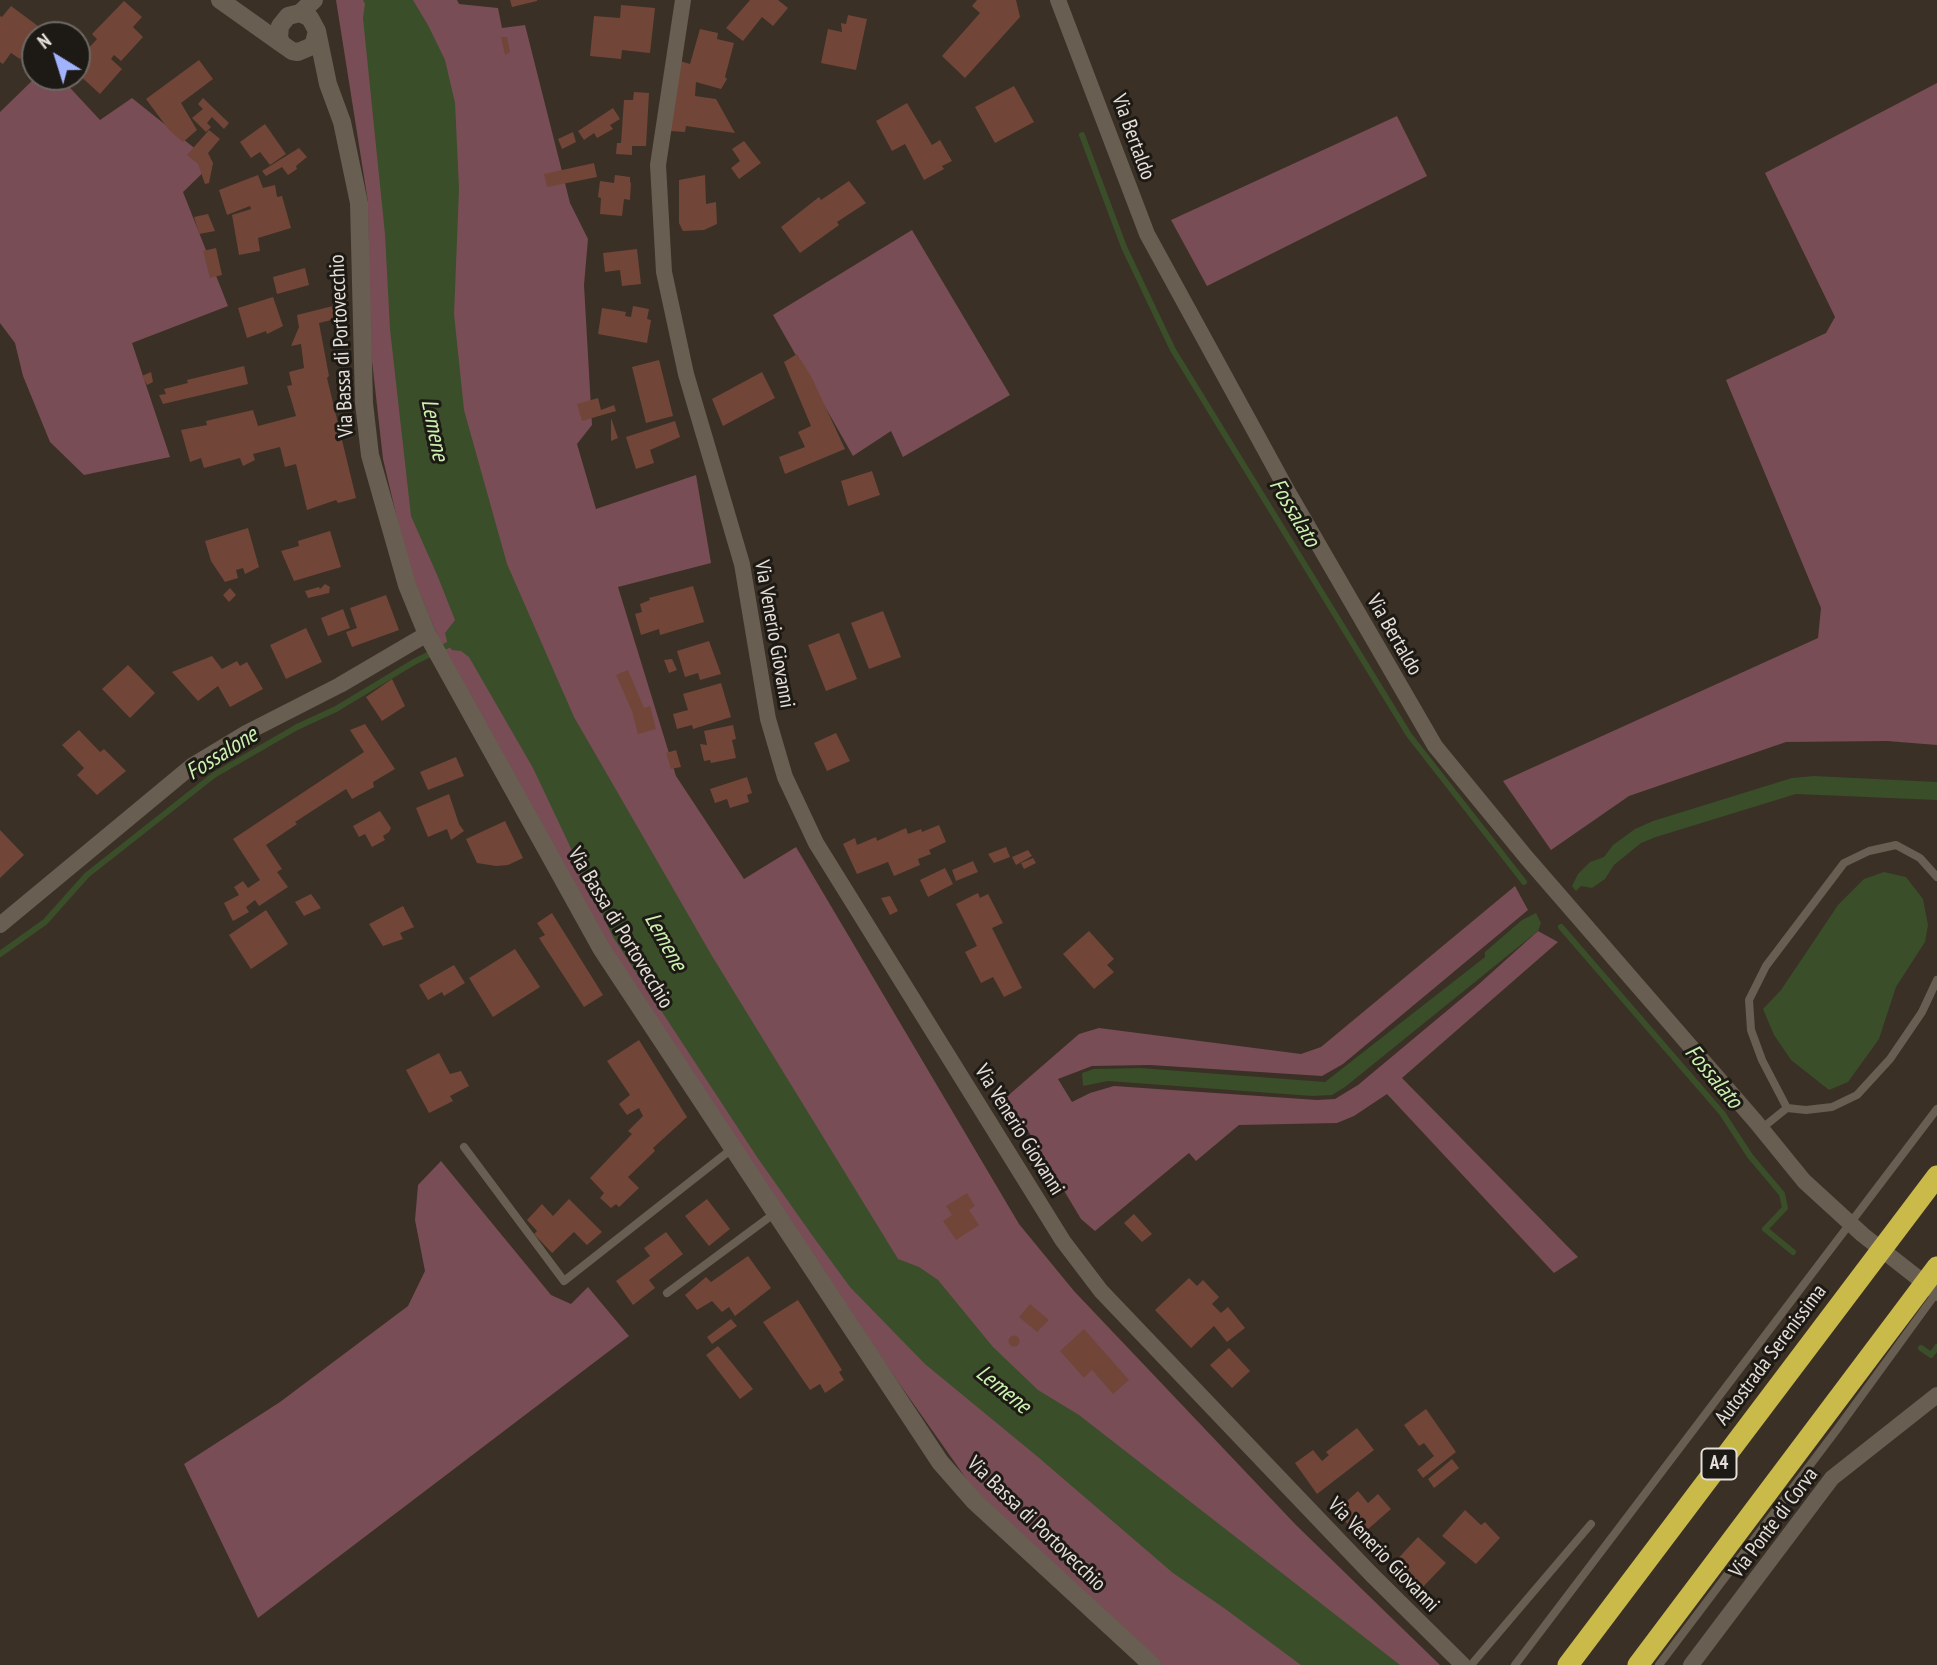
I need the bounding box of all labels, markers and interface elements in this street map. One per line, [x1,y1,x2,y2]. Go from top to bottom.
north arrow [21,21,91,91]
text: N [33,28,56,54]
street label: Via Bertaldo [1106,91,1160,183]
street label: Via Bassa di Portovecchio [325,254,359,438]
water label: Lemene [415,397,453,463]
water label: Fossalato [1263,474,1325,552]
street label: Via Venerio Giovanni [749,558,799,710]
street label: Via Bertaldo [1361,590,1427,680]
water label: Fossalone [181,721,263,787]
street label: Via Bassa di Portovecchio [562,843,678,1013]
water label: Lemene [638,908,692,976]
water label: Fossalato [1678,1039,1748,1115]
street label: Via Venerio Giovanni [969,1060,1069,1200]
street label: Autostrada Serenissima [1710,1280,1832,1430]
water label: Lemene [970,1360,1036,1420]
road number: A4 [1702,1448,1736,1480]
street label: Via Bassa di Portovecchio [961,1451,1111,1597]
street label: Via Ponte di Corva [1724,1463,1824,1583]
street label: Via Venerio Giovanni [1322,1492,1444,1618]

